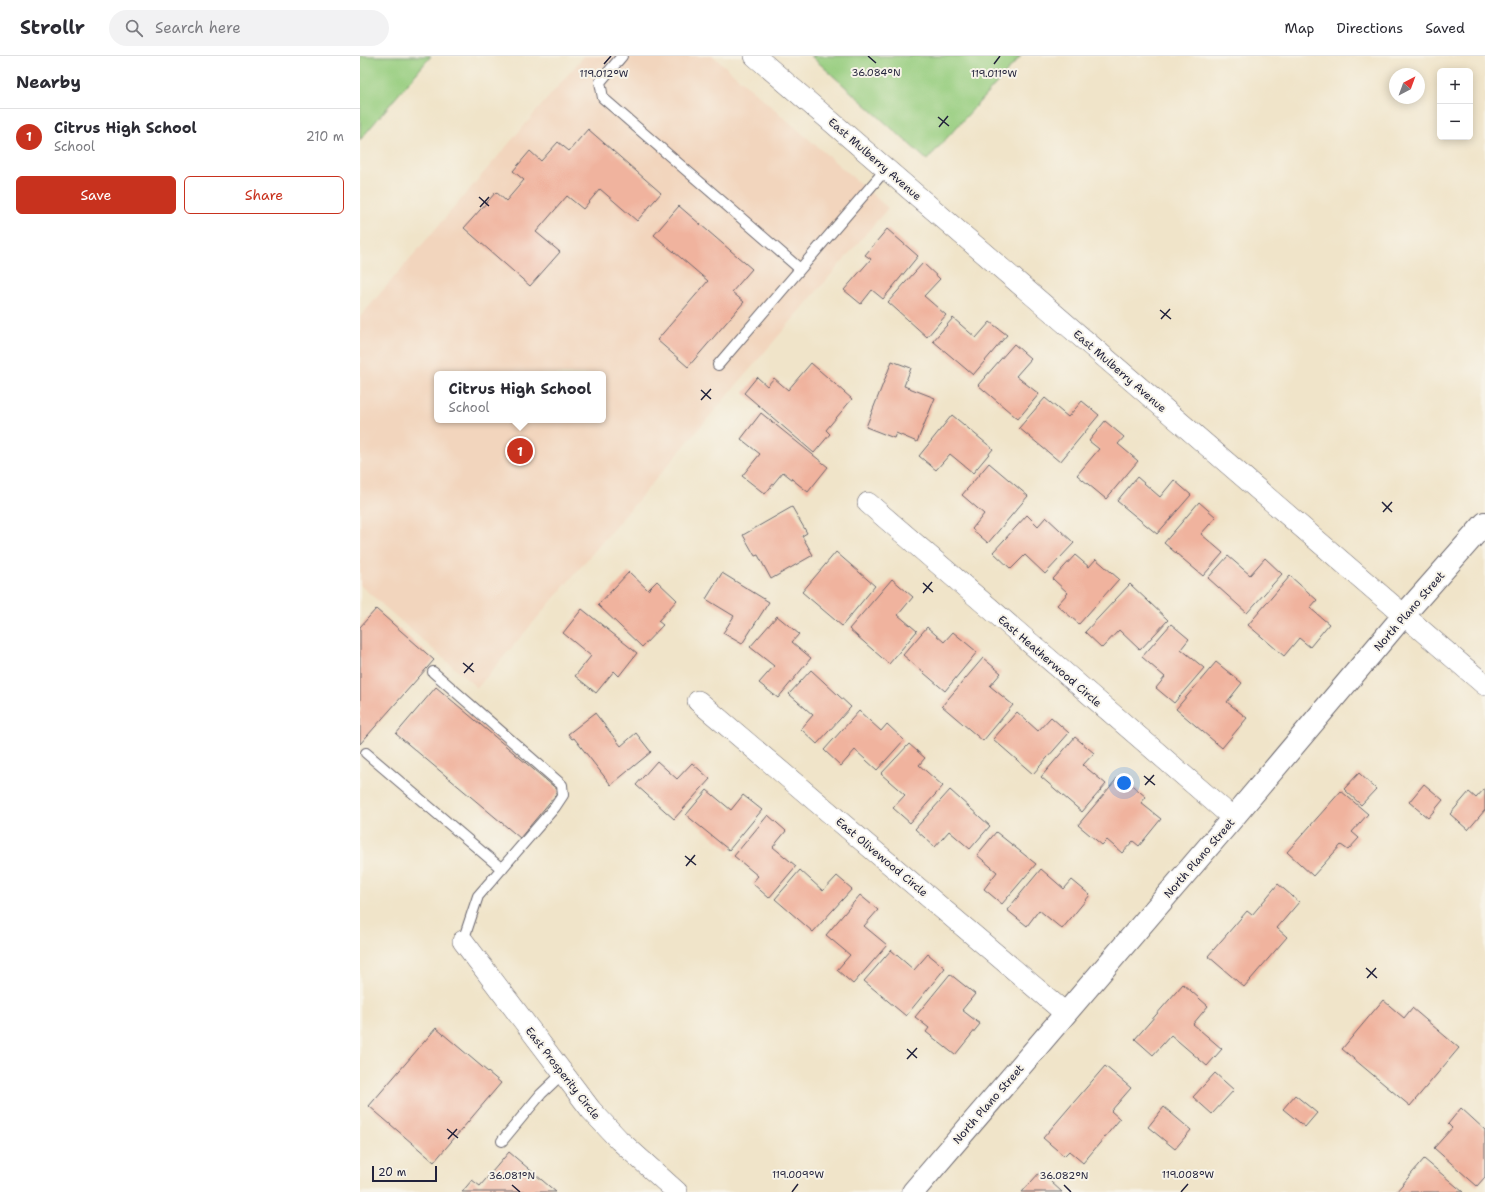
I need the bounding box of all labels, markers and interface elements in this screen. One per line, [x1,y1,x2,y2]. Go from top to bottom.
search box [109,10,389,46]
text: Strollr [20,15,85,40]
icon: search [123,17,145,39]
text: Search here [155,18,241,38]
text: Map [1285,19,1315,37]
text: Directions [1337,19,1403,37]
text: Saved [1425,19,1465,37]
text: 36.084°N [851,66,901,79]
text: 119.012°W [580,67,629,80]
text: 119.011°W [971,67,1017,80]
north arrow [1389,68,1425,104]
map controls [1437,68,1473,140]
button: + [1437,68,1473,104]
text: Nearby [16,71,81,93]
button: − [1437,104,1473,140]
street label: East Mulberry Avenue [825,115,924,204]
text: Citrus High School [54,118,197,138]
text: 1 [26,128,32,145]
text: 210 m [306,128,344,145]
text: School [54,138,95,155]
button: Save [16,176,176,214]
button: Share [184,176,344,214]
street label: East Mulberry Avenue [1070,327,1169,416]
popup [434,371,606,423]
text: Citrus High School [449,379,591,399]
text: School [449,399,490,416]
pin: 1 [507,436,533,466]
street label: North Plano Street [1371,568,1448,654]
street label: East Heatherwood Circle [995,612,1105,711]
your location [1114,773,1134,793]
street label: East Olivewood Circle [832,814,931,900]
street label: North Plano Street [1161,815,1238,901]
street label: East Prosperity Circle [522,1024,603,1123]
street label: North Plano Street [950,1061,1027,1147]
scale bar [372,1164,437,1183]
text: 20 m [378,1165,406,1180]
text: 119.009°W [772,1168,824,1181]
text: 119.008°W [1162,1168,1215,1181]
text: 36.081°N [489,1169,535,1182]
text: 36.082°N [1040,1169,1088,1182]

